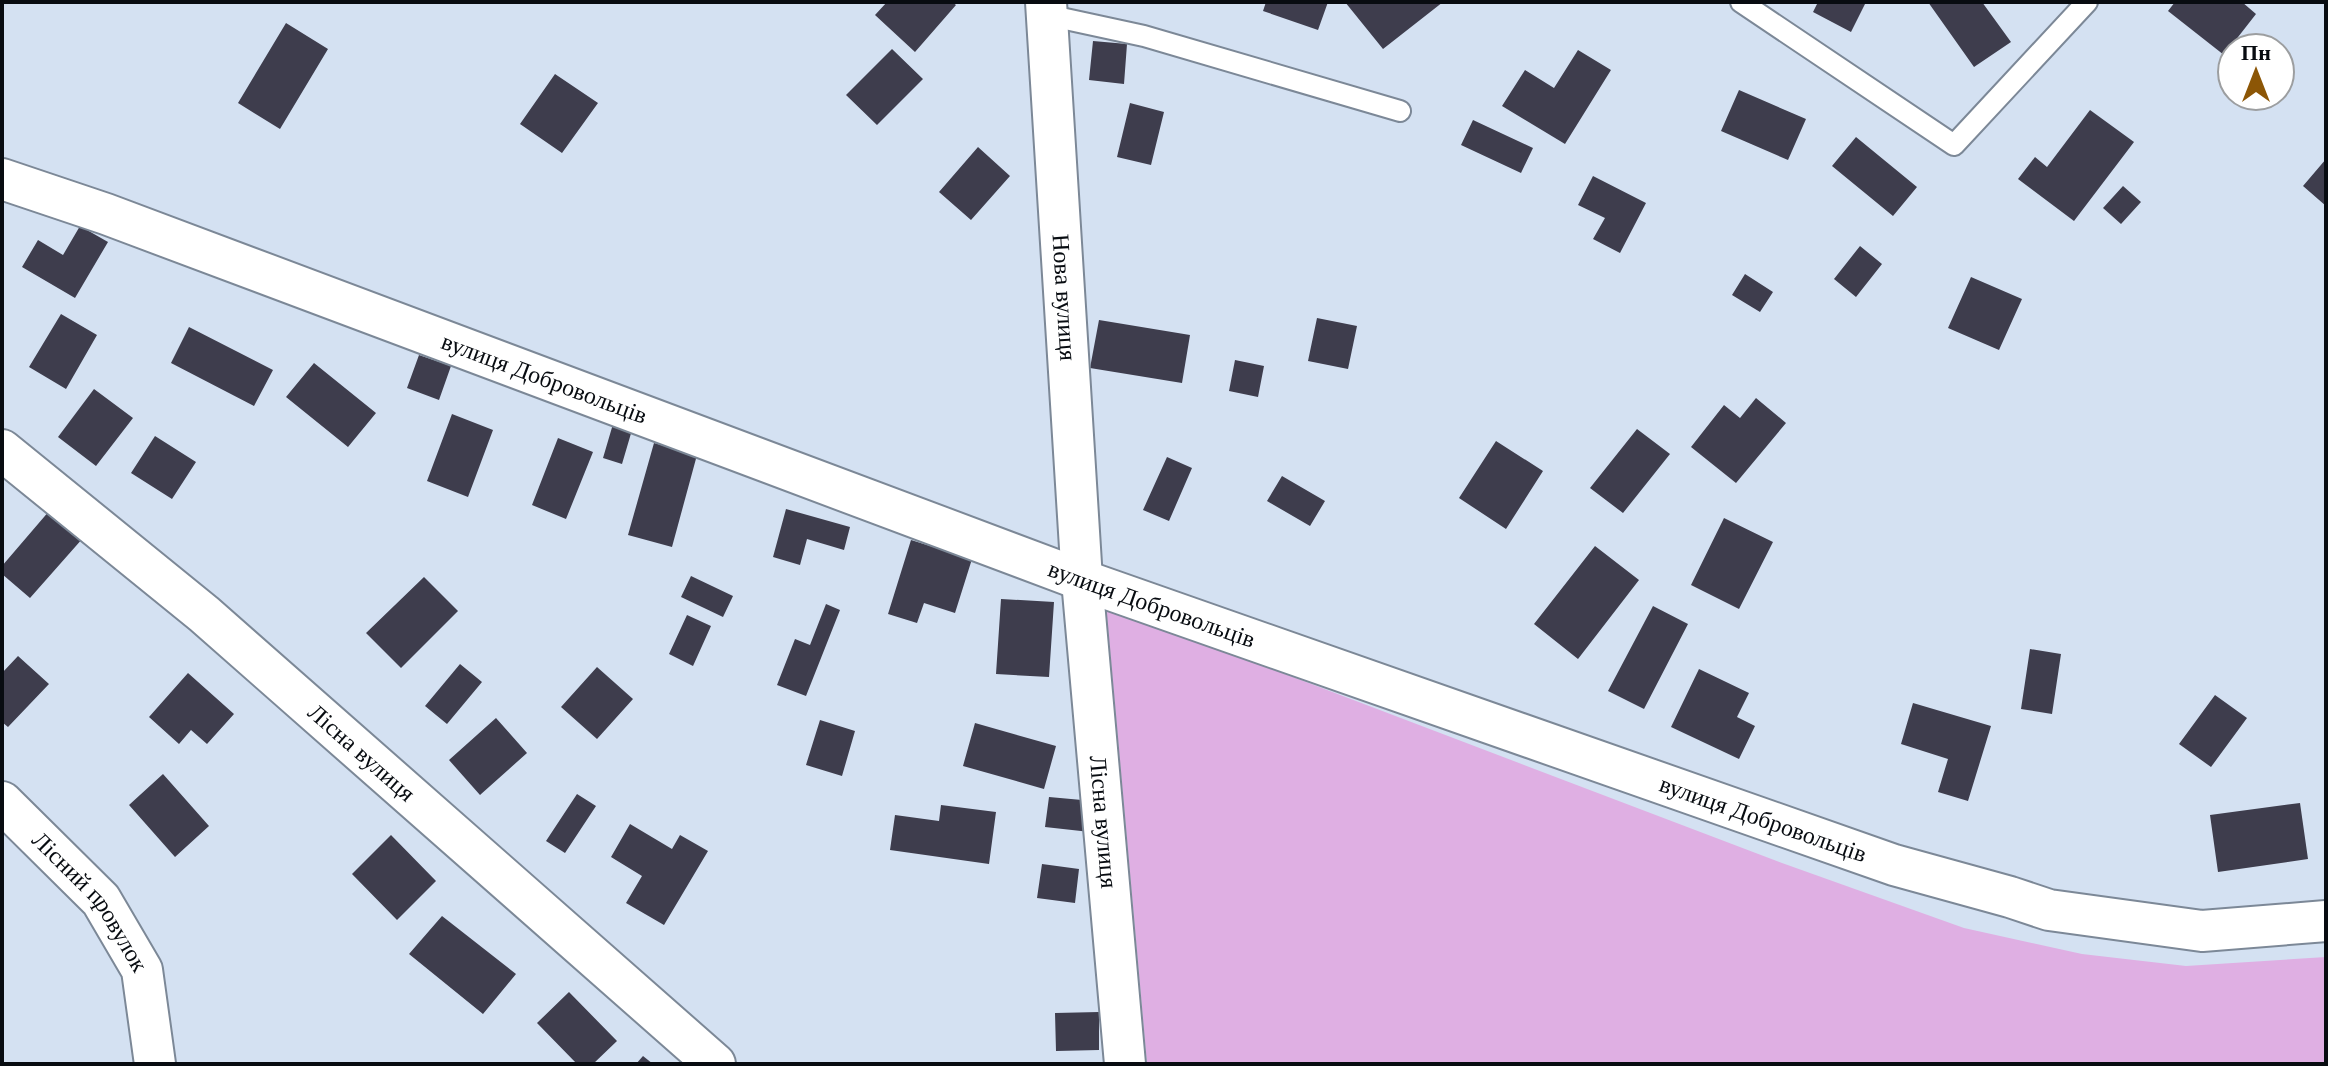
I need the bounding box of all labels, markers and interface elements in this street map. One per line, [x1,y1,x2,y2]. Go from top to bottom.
north arrow [2216,32,2296,112]
text: Пн [2241,40,2271,65]
street label: Нова вулиця [1047,233,1081,362]
street label: вулиця Добровольців [438,328,651,429]
street label: вулиця Добровольців [1045,556,1259,653]
street label: Лісна вулиця [303,699,420,806]
street label: Лісна вулиця [1085,754,1122,889]
street label: вулиця Добровольців [1656,771,1870,867]
street label: Лісний провулок [27,826,153,977]

